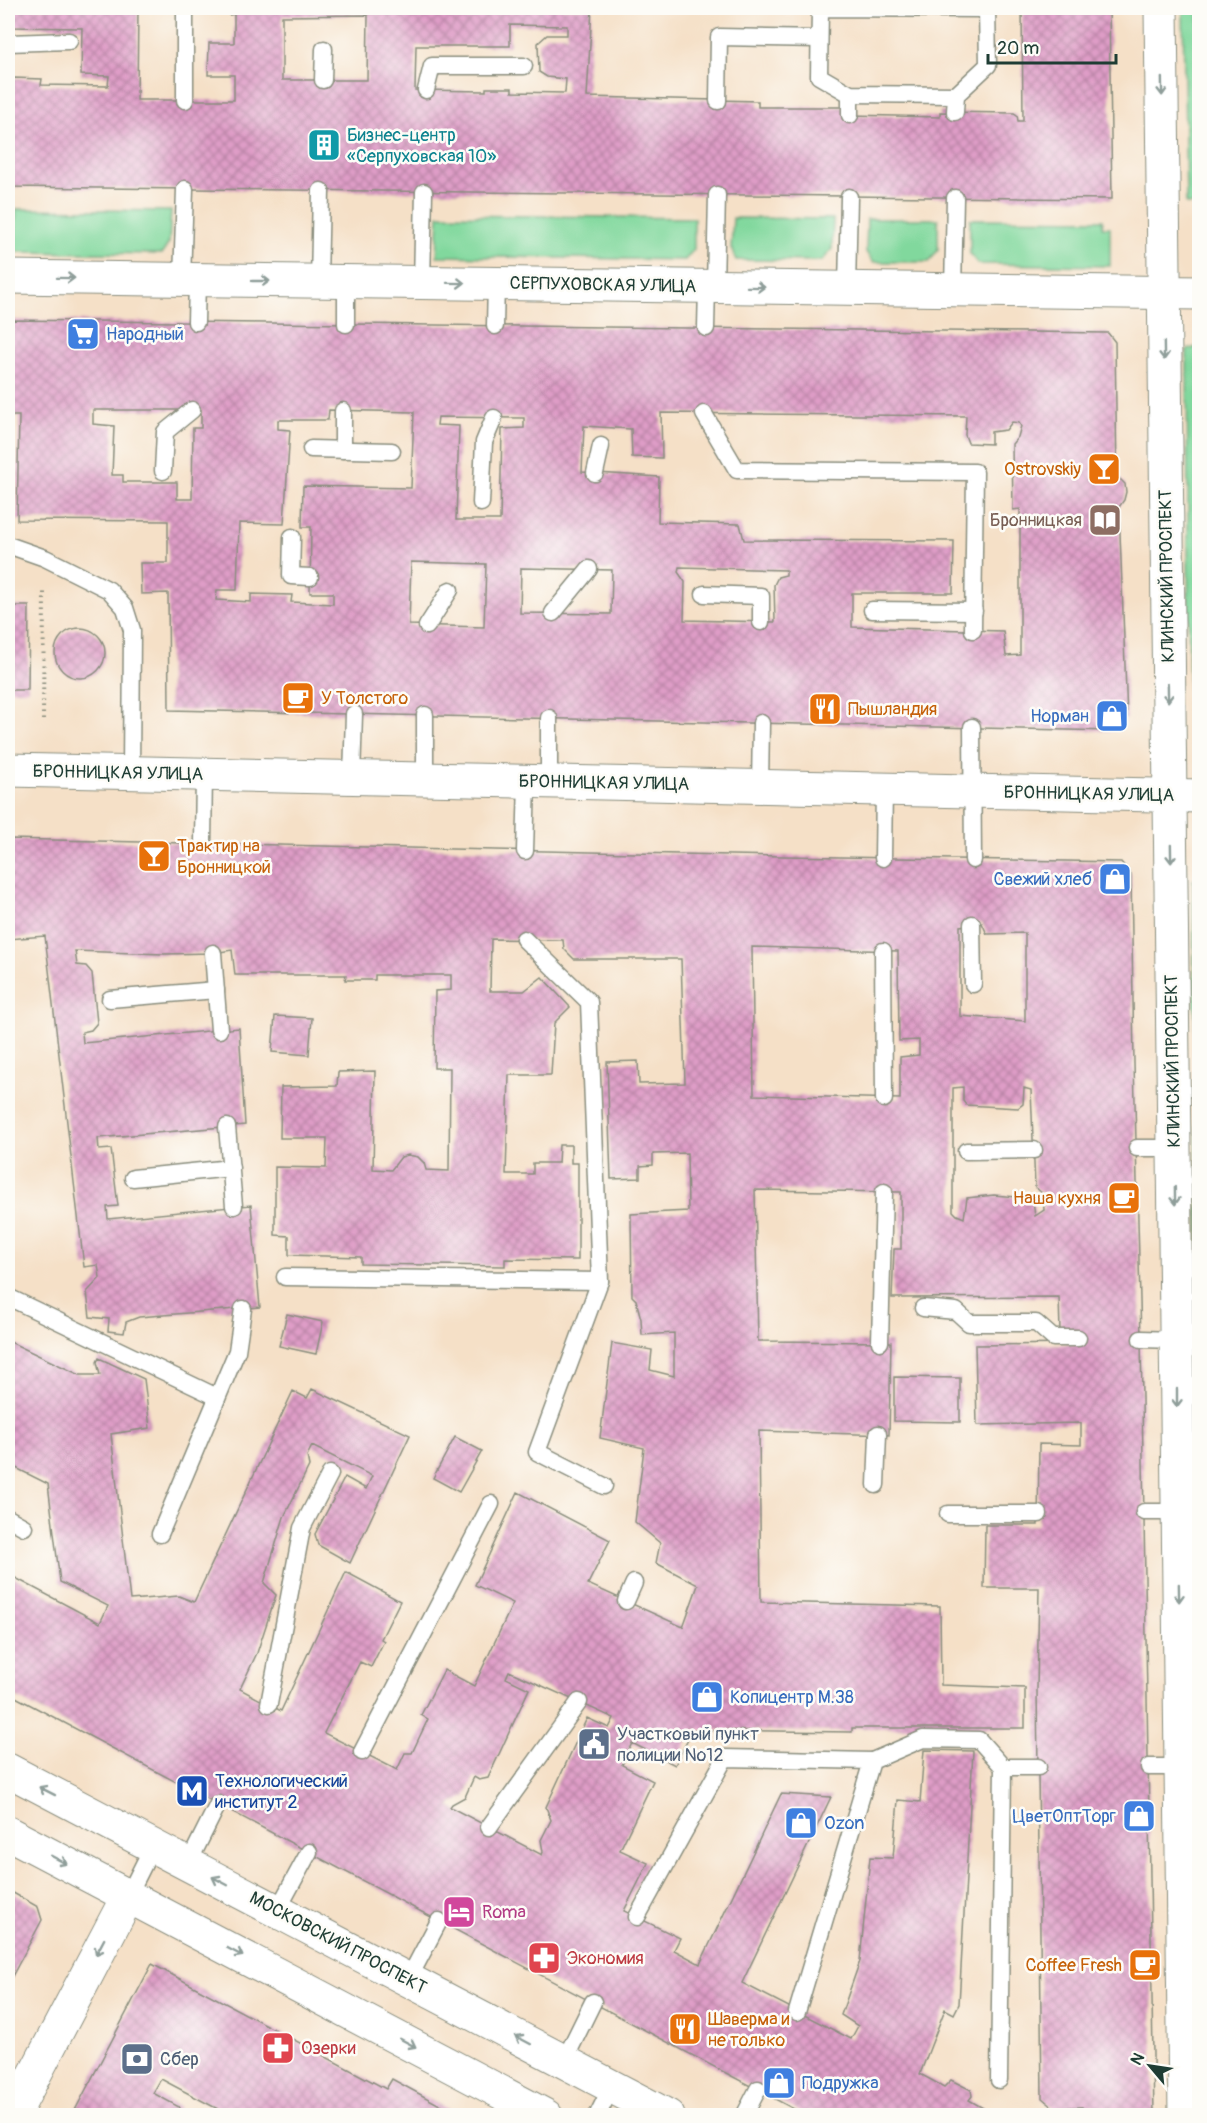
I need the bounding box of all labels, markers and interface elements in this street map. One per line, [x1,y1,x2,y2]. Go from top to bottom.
scale bar [988,27,1116,65]
text: 20 m [997,37,1039,60]
one-way arrow [1156,76,1168,96]
place label: Бизнес-центр «Серпуховская 10» [347,124,496,168]
building icon: Бизнес-центр «Серпуховская 10» [306,127,342,163]
one-way arrow [55,272,75,284]
street label: СЕРПУХОВСКАЯ УЛИЦА [510,272,697,298]
one-way arrow [250,275,270,287]
one-way arrow [445,277,465,289]
one-way arrow [745,281,765,293]
supermarket icon: Народный [65,316,101,352]
place label: Народный [106,323,184,346]
one-way arrow [1158,340,1170,360]
bar icon: Ostrovskiy [1086,451,1122,487]
place label: Ostrovskiy [1004,458,1081,481]
street label: КЛИНСКИЙ ПРОСПЕКТ [1154,489,1180,663]
library icon: Бронницкая [1087,502,1123,538]
place label: Бронницкая [990,509,1082,532]
cafe icon: У Толстого [280,680,316,716]
one-way arrow [1162,682,1174,702]
place label: У Толстого [321,687,408,710]
restaurant icon: Пышландия [807,691,843,727]
place label: Пышландия [848,698,937,721]
shop icon: Норман [1094,698,1130,734]
place label: Норман [1030,705,1089,728]
street label: БРОННИЦКАЯ УЛИЦА [32,760,204,786]
street label: БРОННИЦКАЯ УЛИЦА [518,770,690,796]
street label: БРОННИЦКАЯ УЛИЦА [1003,781,1175,807]
place label: Трактир на Бронницкой [177,835,271,879]
bar icon: Трактир на Бронницкой [136,838,172,874]
one-way arrow [1165,844,1177,864]
shop icon: Свежий хлеб [1097,861,1133,897]
place label: Свежий хлеб [993,868,1092,891]
street label: КЛИНСКИЙ ПРОСПЕКТ [1160,974,1186,1148]
cafe icon: Наша кухня [1106,1180,1142,1216]
one-way arrow [1169,1186,1181,1206]
place label: Наша кухня [1013,1187,1101,1210]
one-way arrow [1171,1388,1183,1408]
one-way arrow [1173,1583,1185,1603]
shop icon: Копицентр М.38 [689,1679,725,1715]
place label: Копицентр М.38 [730,1686,854,1709]
place label: Участковый пункт полиции №12 [617,1723,759,1767]
public building icon: Участковый пункт полиции №12 [576,1726,612,1762]
place label: Технологический институт 2 [215,1770,348,1814]
metro station icon: Технологический институт 2 [174,1773,210,1809]
one-way arrow [39,1785,57,1796]
shop icon: ЦветОптТорг [1121,1798,1157,1834]
shop icon: Ozon [783,1805,819,1841]
place label: ЦветОптТорг [1013,1805,1116,1828]
place label: Ozon [824,1812,864,1835]
one-way arrow [50,1855,68,1866]
one-way arrow [212,1875,230,1886]
street label: МОСКОВСКИЙ ПРОСПЕКТ [246,1887,430,1999]
hotel icon: Roma [441,1894,477,1930]
place label: Roma [482,1901,526,1924]
one-way arrow [94,1938,105,1956]
pharmacy icon: Экономия [526,1940,562,1976]
one-way arrow [226,1946,243,1958]
place label: Экономия [567,1947,644,1970]
cafe icon: Coffee Fresh [1127,1947,1163,1983]
place label: Coffee Fresh [1026,1954,1122,1977]
place label: Шаверма и не только [708,2008,789,2052]
restaurant icon: Шаверма и не только [667,2011,703,2047]
pharmacy icon: Озерки [260,2030,296,2066]
one-way arrow [515,2034,533,2045]
north arrow [1120,2036,1180,2096]
place label: Озерки [301,2037,356,2060]
one-way arrow [398,2038,416,2049]
bank icon: Сбер [119,2041,155,2077]
place label: Сбер [160,2048,199,2071]
text: N [1126,2049,1149,2069]
shop icon: Подружка [761,2065,797,2101]
place label: Подружка [802,2072,879,2095]

